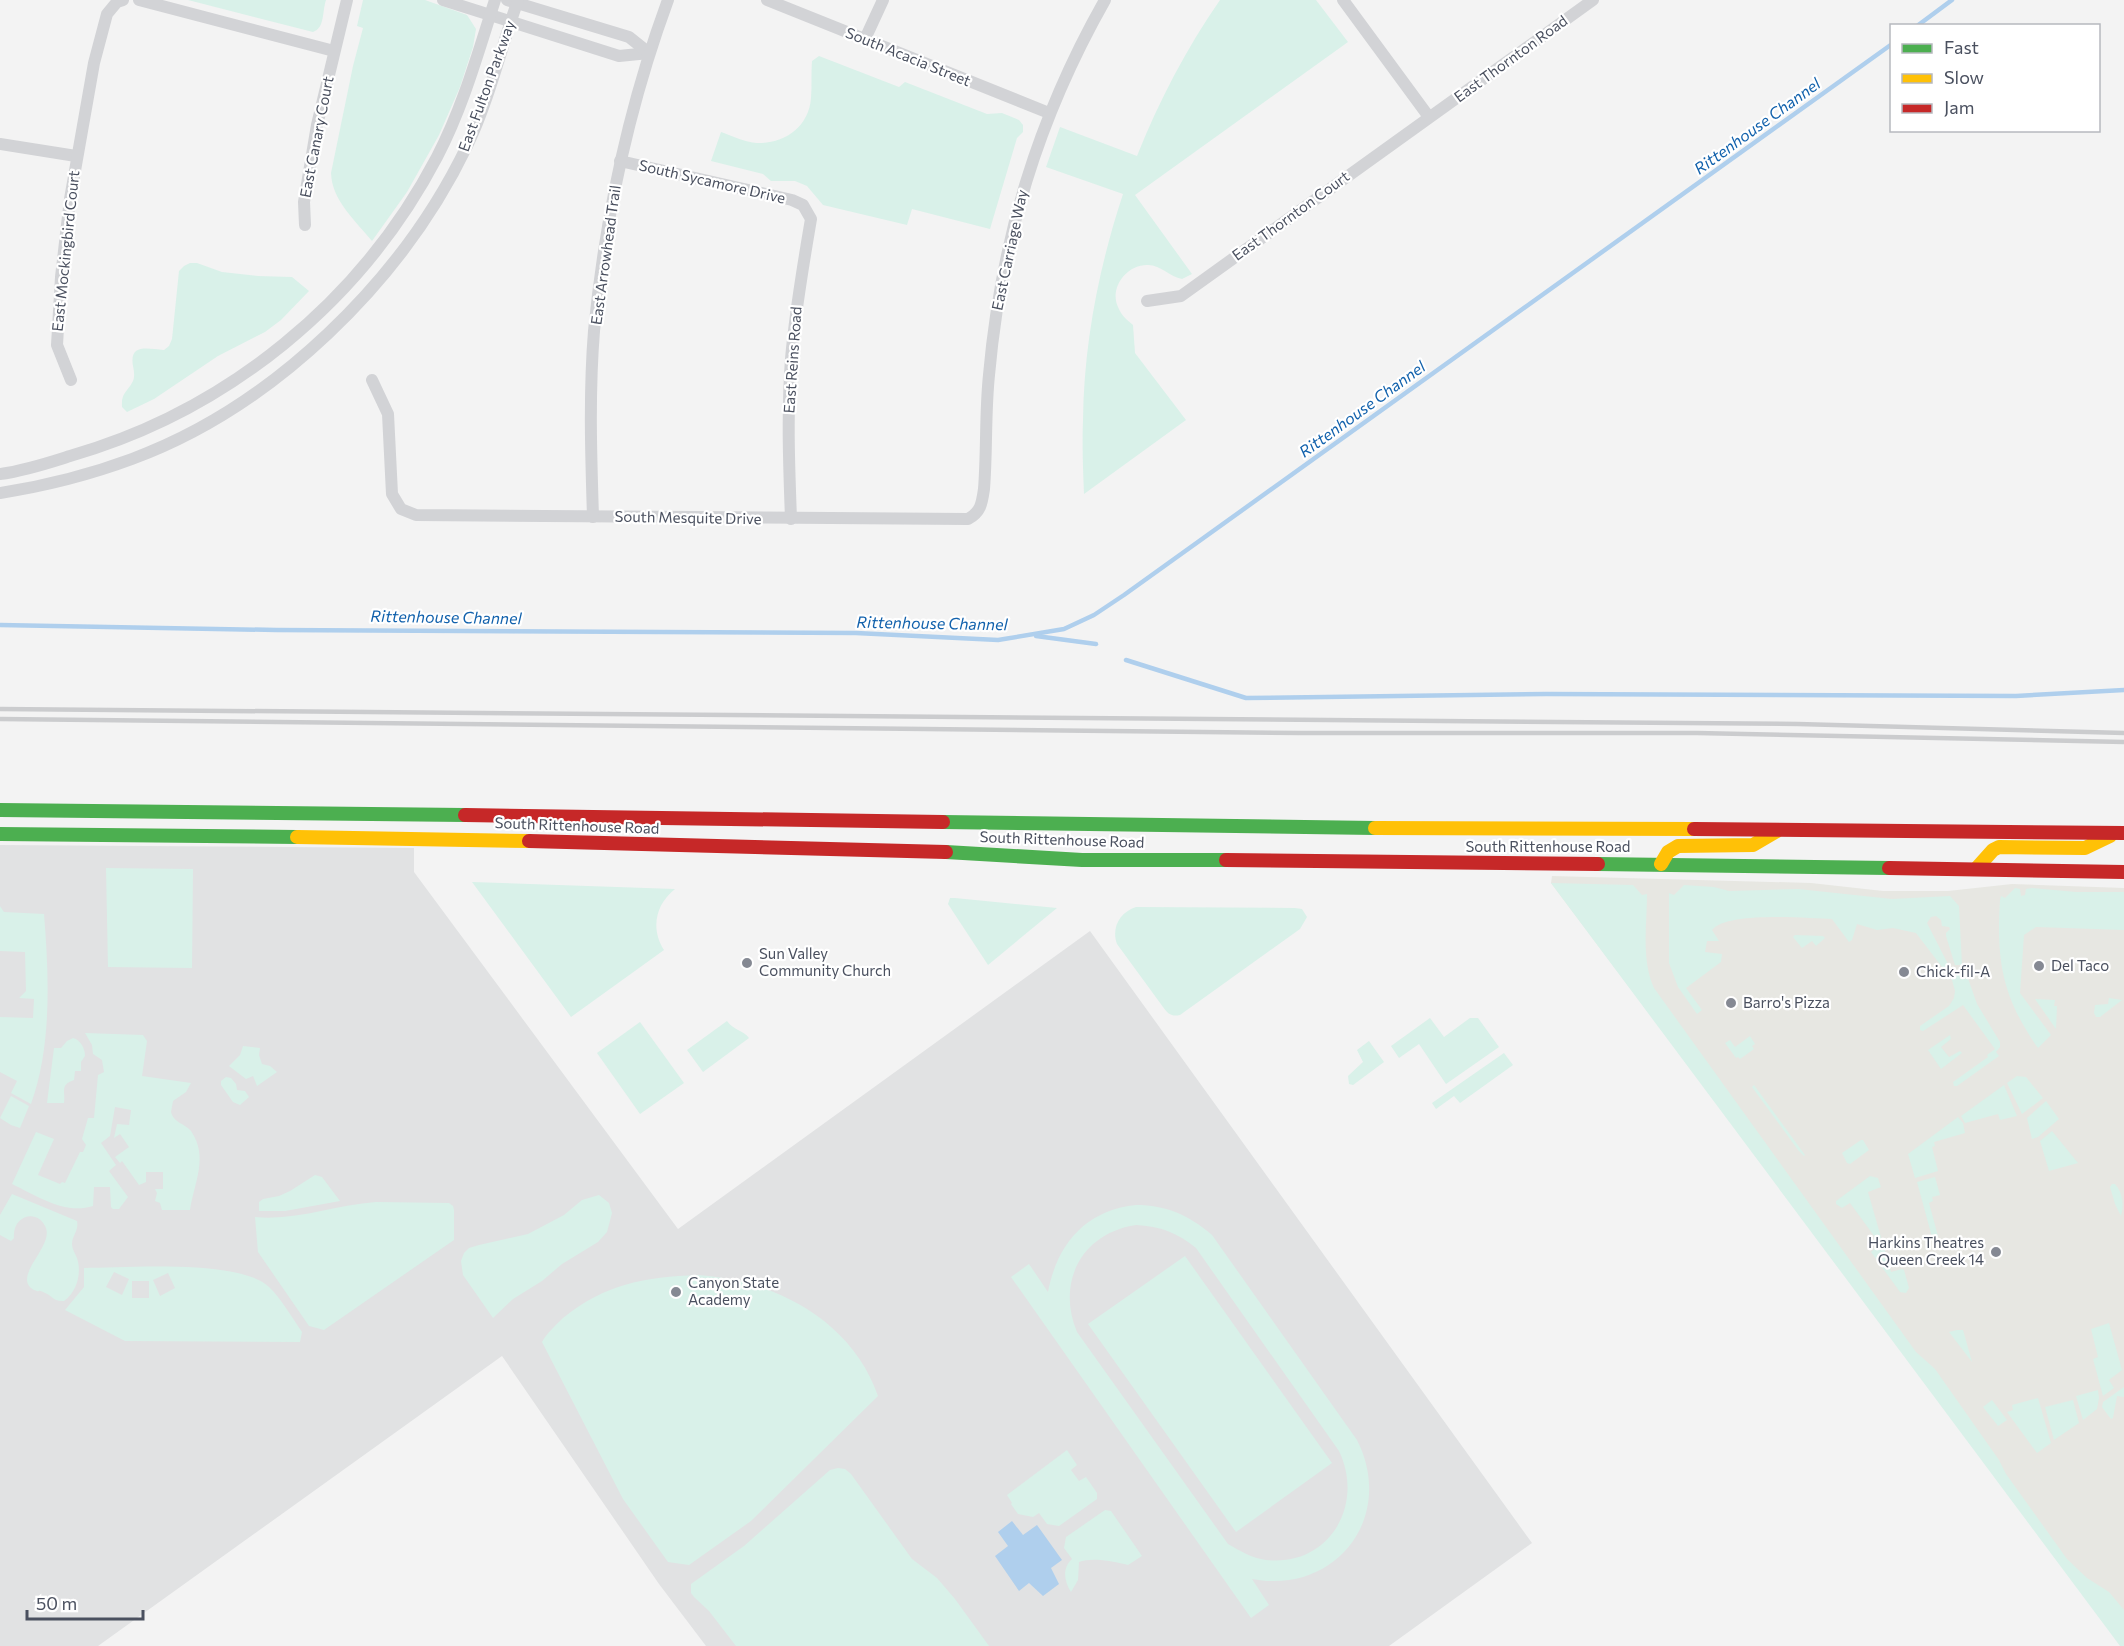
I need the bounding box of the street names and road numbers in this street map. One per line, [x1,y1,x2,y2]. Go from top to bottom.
street label: East Thornton Road [1450,11,1571,105]
street label: East Fulton Parkway [454,17,518,154]
street label: South Acacia Street [843,23,974,89]
street label: East Canary Court [295,74,337,199]
street label: South Sycamore Drive [637,155,787,207]
street label: East Thornton Court [1228,167,1353,264]
street label: East Mockingbird Court [48,170,82,332]
street label: East Arrowhead Trail [586,184,624,326]
street label: East Carriage Way [987,188,1031,312]
street label: East Reins Road [779,306,805,414]
street label: South Mesquite Drive [614,507,762,527]
street label: South Rittenhouse Road [494,813,660,837]
street label: South Rittenhouse Road [979,827,1145,851]
street label: South Rittenhouse Road [1466,837,1630,855]

